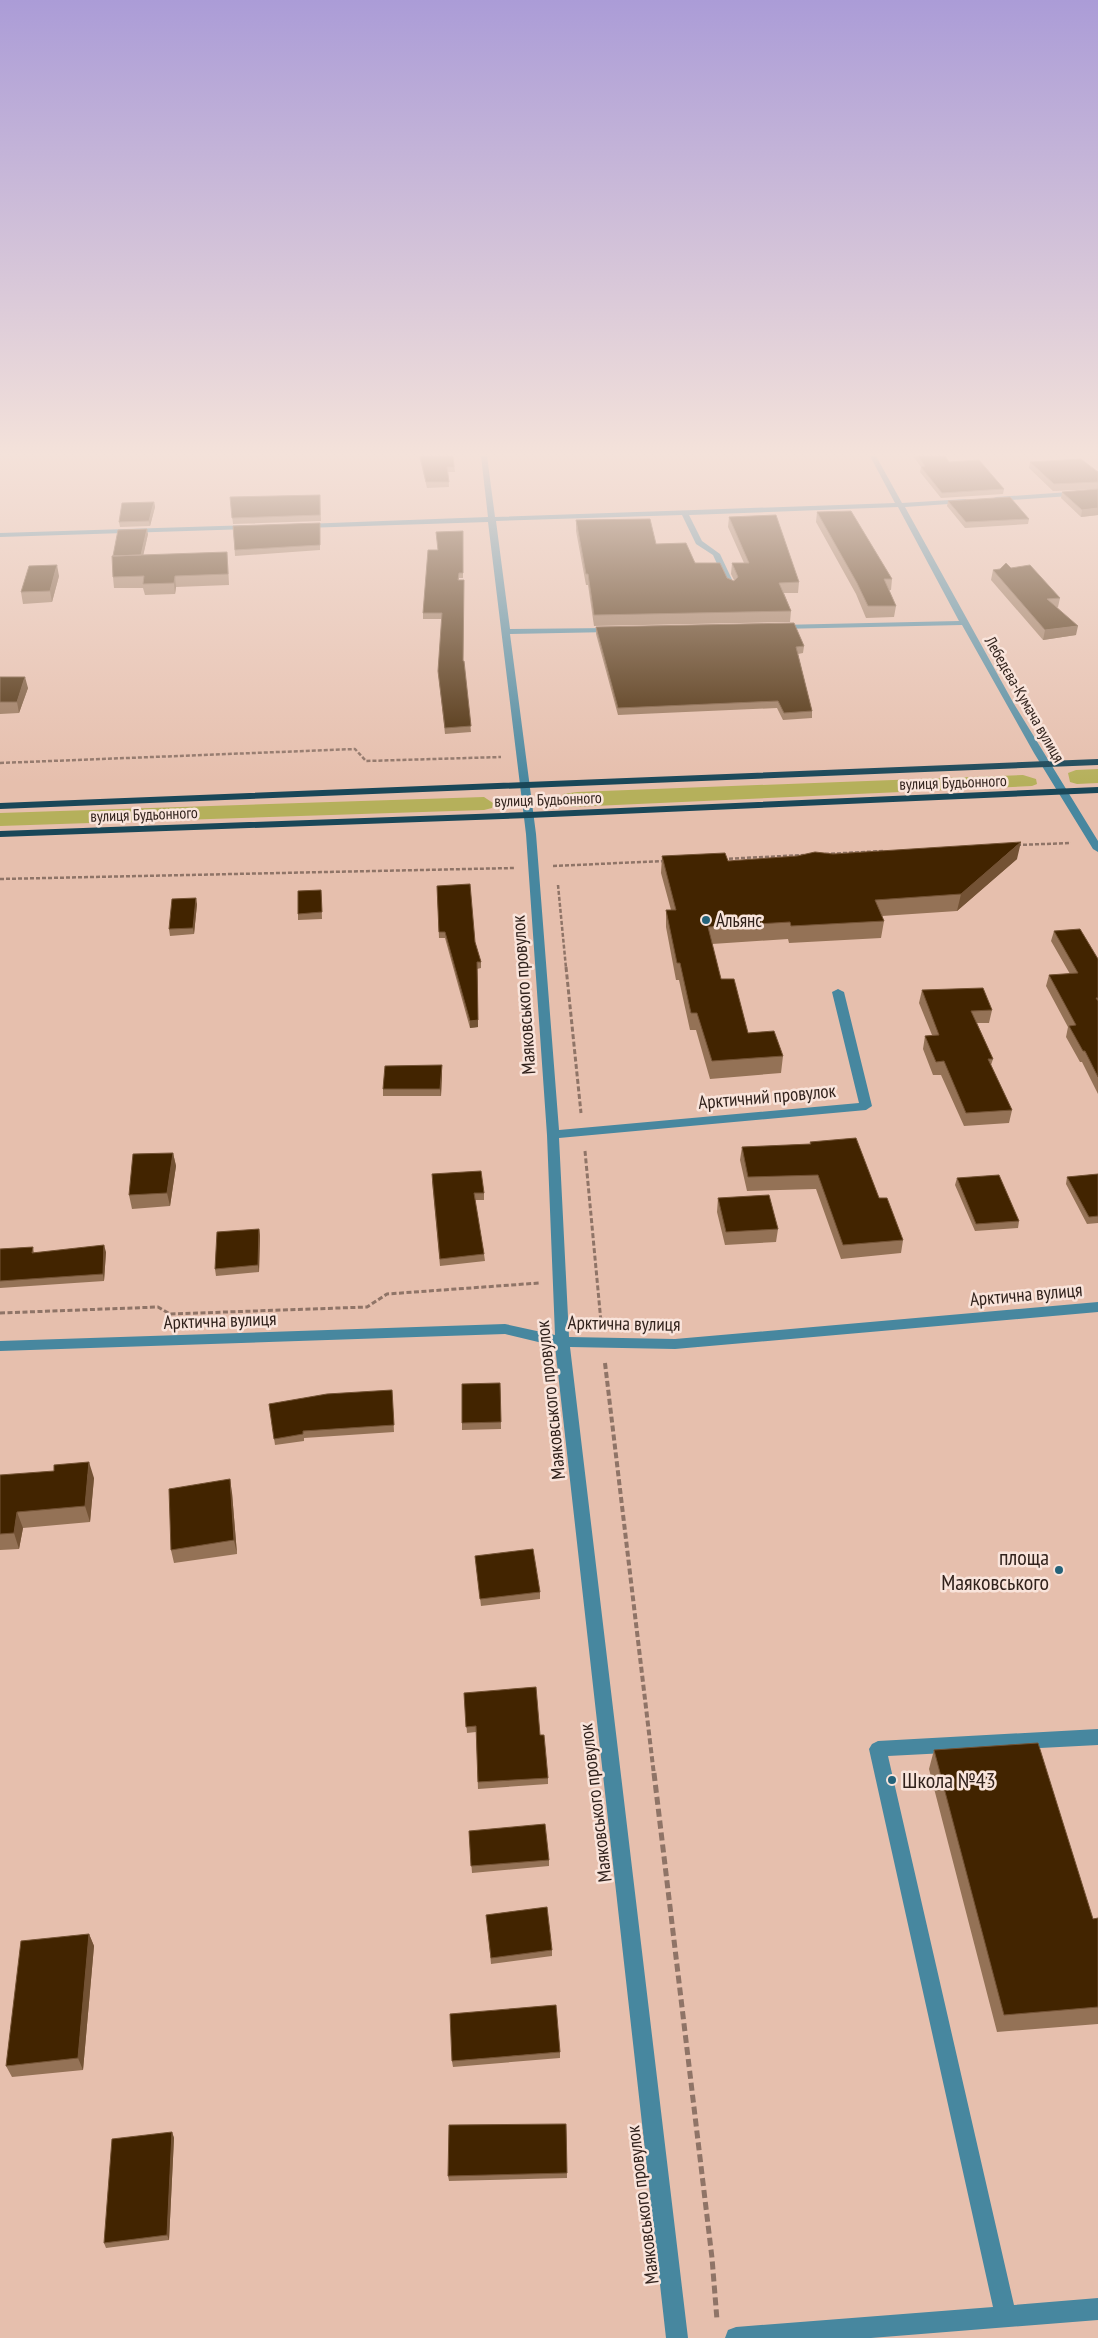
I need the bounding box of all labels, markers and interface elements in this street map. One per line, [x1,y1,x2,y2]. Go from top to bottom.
street label: Лебедєва-Кумача вулиця [980,632,1069,766]
street label: вулиця Будьонного [899,770,1007,794]
street label: вулиця Будьонного [494,787,602,811]
street label: вулиця Будьонного [90,802,198,826]
place label: Альянс [716,908,762,932]
street label: Маяковського провулок [505,914,541,1075]
marker: Альянс [700,914,712,926]
street label: Арктичний провулок [697,1078,837,1114]
street label: Арктична вулиця [969,1277,1083,1311]
street label: Арктична вулиця [163,1306,277,1334]
street label: Арктична вулиця [567,1310,681,1336]
street label: Маяковського провулок [530,1319,570,1481]
place label: площа Маяковського [941,1543,1049,1596]
marker: площа Маяковського [1053,1564,1065,1576]
street label: Маяковського провулок [573,1722,617,1884]
place label: Школа №43 [902,1766,996,1794]
marker: Школа №43 [886,1774,898,1786]
street label: Маяковського провулок [620,2124,664,2286]

